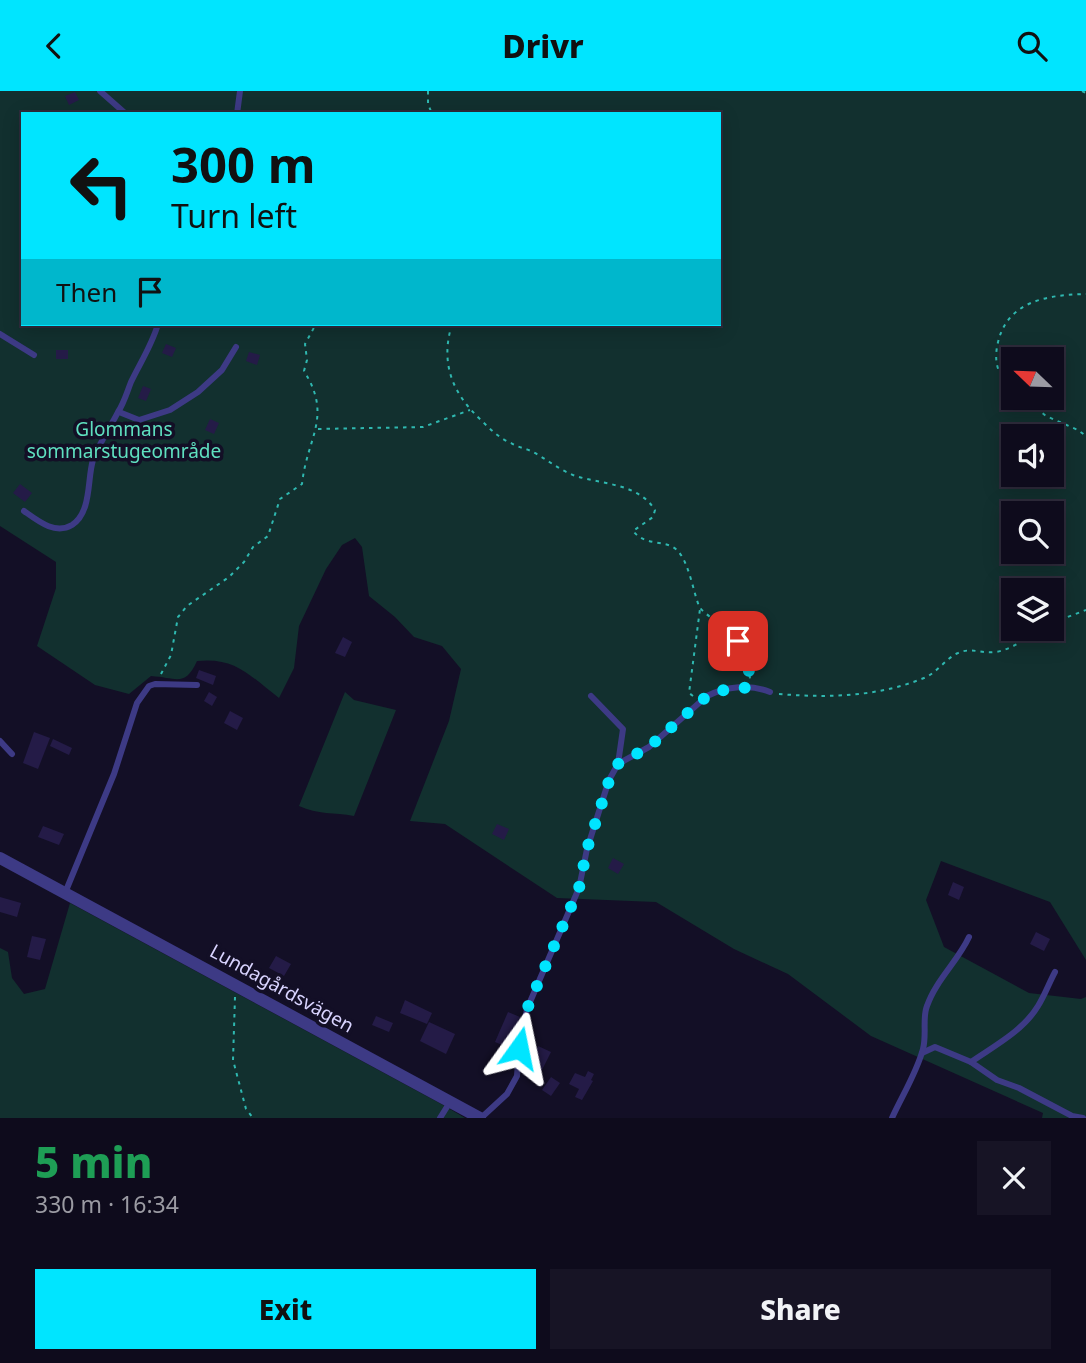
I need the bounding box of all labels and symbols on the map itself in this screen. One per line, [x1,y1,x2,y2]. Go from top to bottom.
north arrow [1001,347,1064,409]
park label: Glommans sommarstugeområde [27,416,221,464]
pin [708,611,768,671]
street label: Lundagårdsvägen [205,938,359,1038]
position arrow [482,1011,556,1085]

